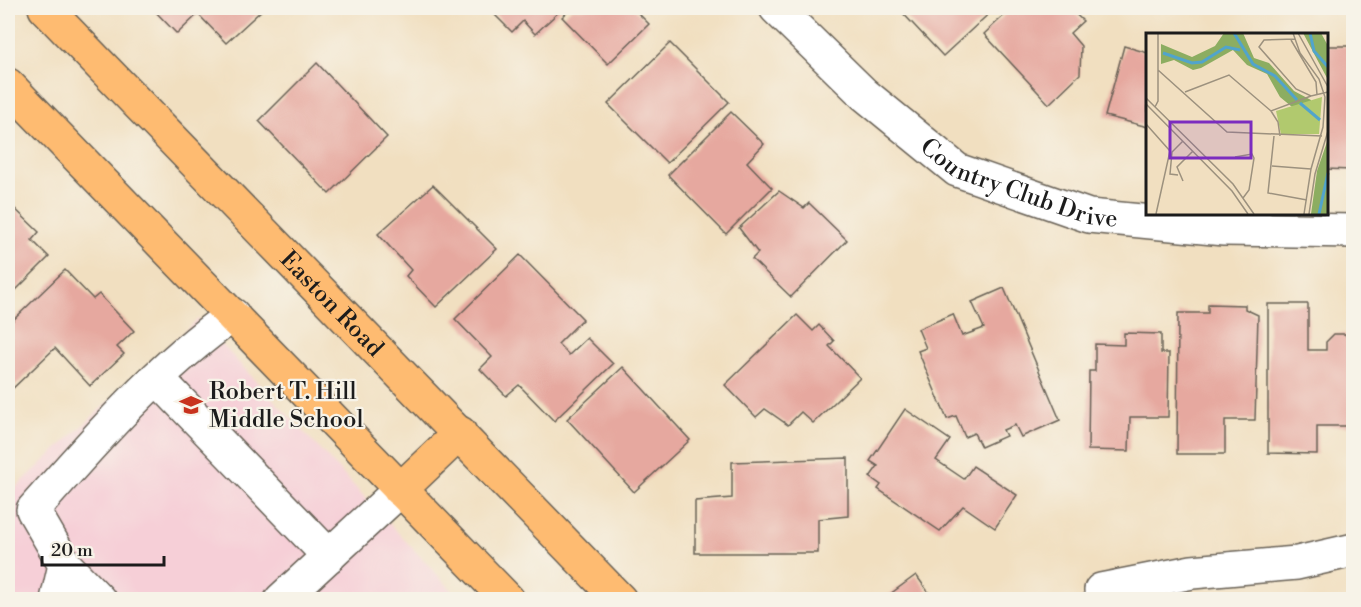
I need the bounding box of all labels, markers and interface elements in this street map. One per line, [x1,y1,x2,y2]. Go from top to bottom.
inset map [1146,33,1328,214]
street label: Country Club Drive [914,132,1119,235]
street label: Easton Road [273,245,390,364]
place label: Robert T. Hill Middle School [209,377,364,435]
school or university icon: Robert T. Hill Middle School [178,392,204,418]
scale bar [42,529,164,567]
text: 20 m [51,539,93,562]

